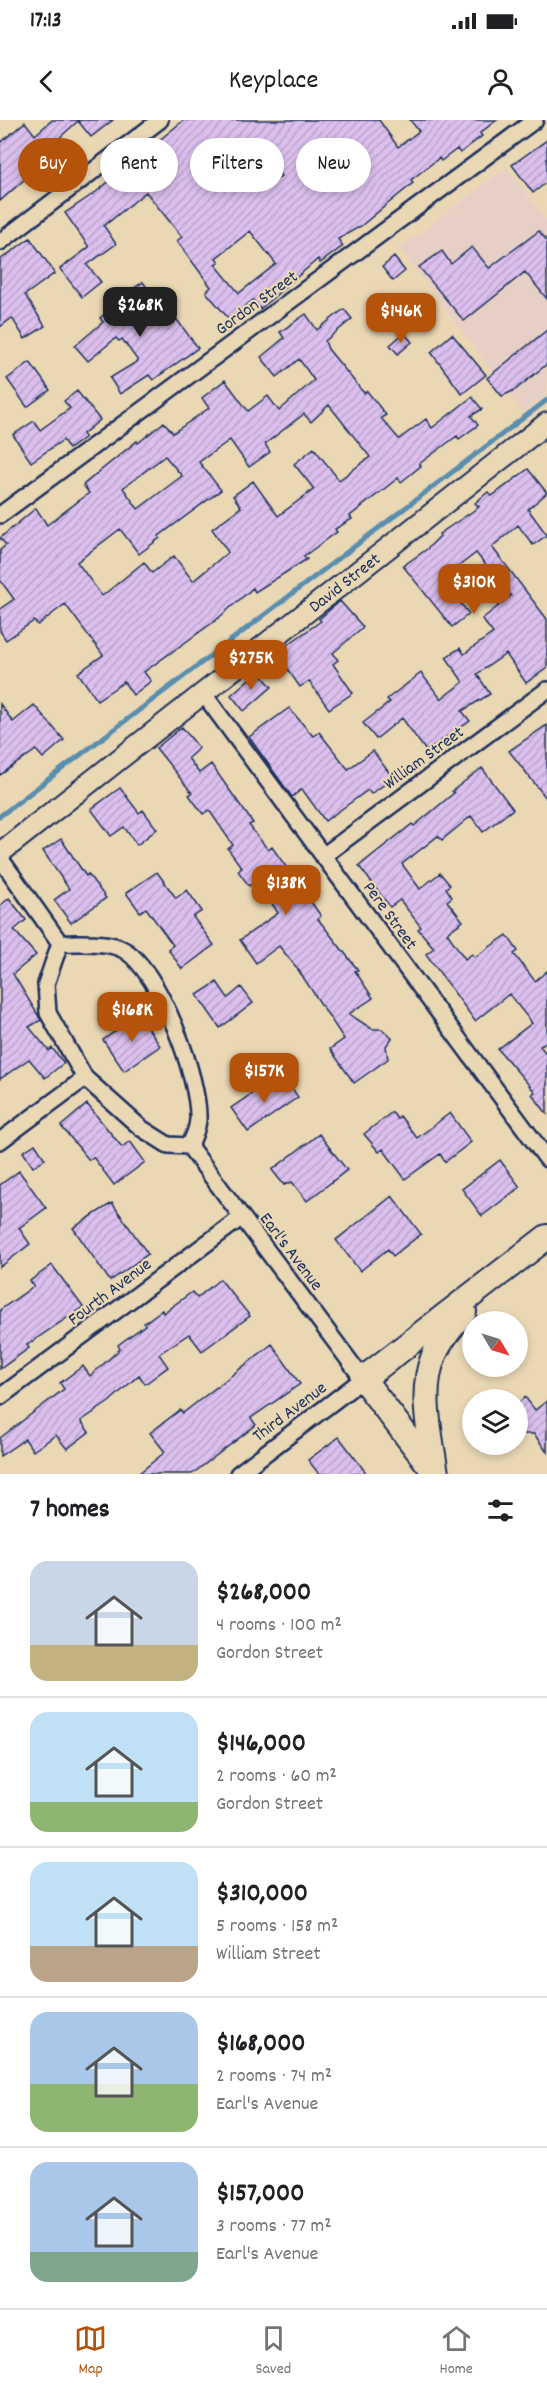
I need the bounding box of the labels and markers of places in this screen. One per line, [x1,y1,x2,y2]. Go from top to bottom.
pin: $268K [98,287,182,338]
pin: $146K [359,293,443,344]
pin: $310K [432,564,516,615]
pin: $275K [209,640,293,691]
pin: $138K [244,865,328,916]
pin: $168K [90,992,174,1043]
pin: $157K [222,1053,306,1104]

